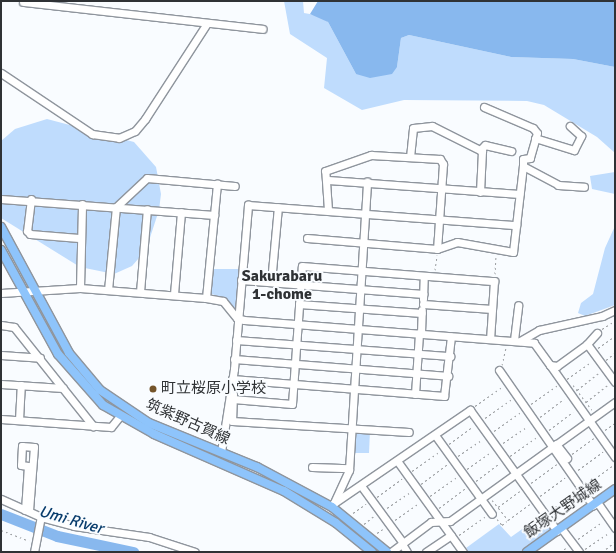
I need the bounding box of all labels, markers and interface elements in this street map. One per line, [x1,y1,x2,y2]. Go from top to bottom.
district label: Sakurabaru 1-chome [242,266,322,304]
place label: 町立桜原小学校 [161,380,266,398]
marker: 町立桜原小学校 [148,384,158,394]
street label: 筑紫野古賀線 [143,395,233,449]
street label: 飯塚大野城線 [521,476,605,542]
water label: Umi River [37,502,105,538]

